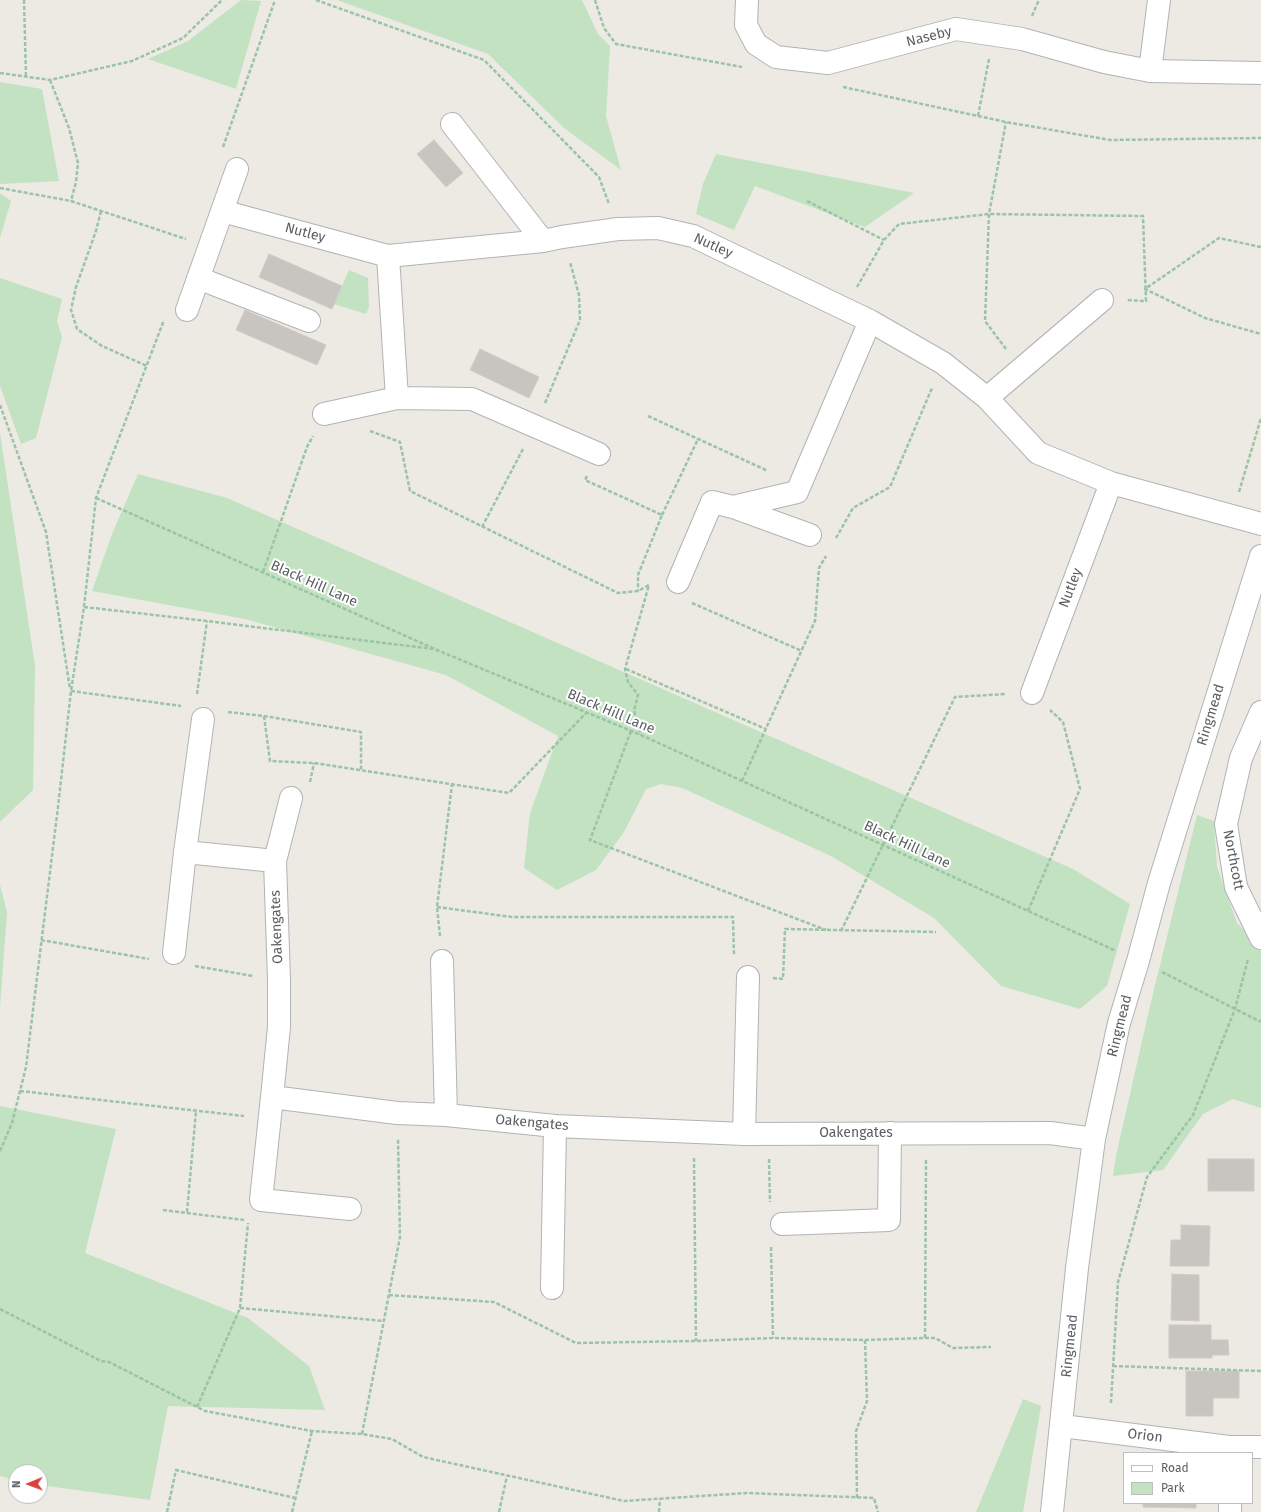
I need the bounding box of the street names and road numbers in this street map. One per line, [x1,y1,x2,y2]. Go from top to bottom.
street label: Naseby [904,23,954,51]
street label: Nutley [283,220,327,246]
street label: Nutley [691,230,735,262]
street label: Black Hill Lane [268,557,360,611]
street label: Nutley [1056,566,1086,610]
street label: Ringmead [1194,682,1228,748]
street label: Black Hill Lane [565,686,657,738]
street label: Black Hill Lane [861,818,953,872]
street label: Northcott [1219,828,1247,892]
street label: Oakengates [267,890,287,964]
street label: Ringmead [1104,993,1136,1059]
street label: Oakengates [495,1111,569,1135]
street label: Oakengates [819,1125,893,1141]
street label: Ringmead [1058,1314,1082,1378]
street label: Orion [1126,1426,1164,1446]

